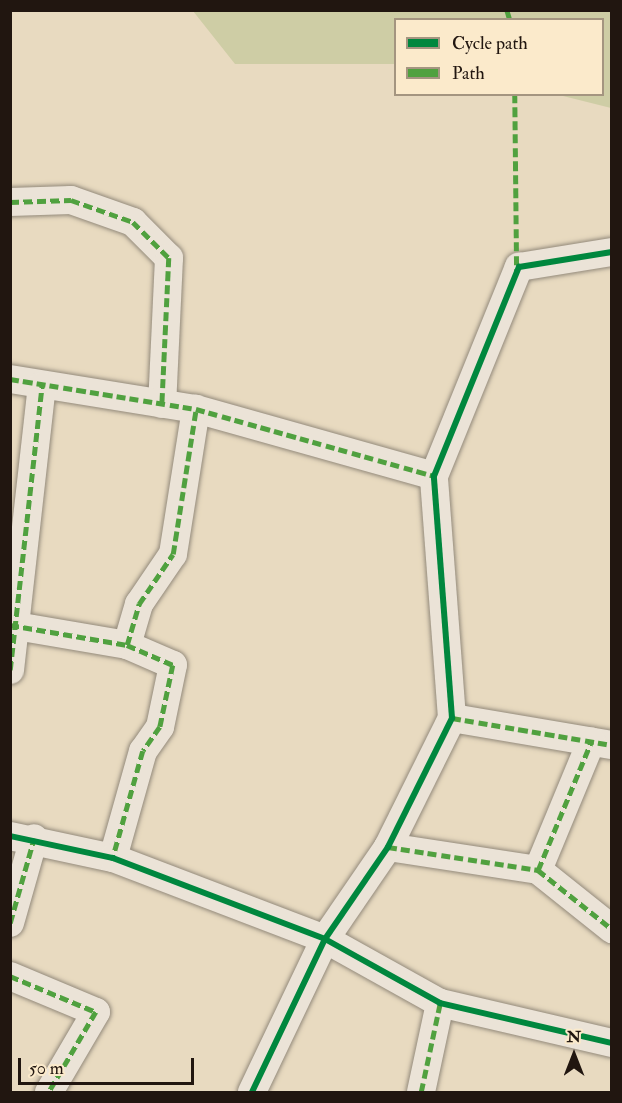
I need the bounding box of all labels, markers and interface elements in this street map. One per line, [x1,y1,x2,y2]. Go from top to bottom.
legend [394,18,604,96]
text: Cycle path [452,32,528,55]
text: Path [452,62,485,85]
north arrow [544,1025,604,1085]
text: N [567,1027,581,1047]
scale bar [21,1046,196,1084]
text: 50 m [29,1057,64,1080]

